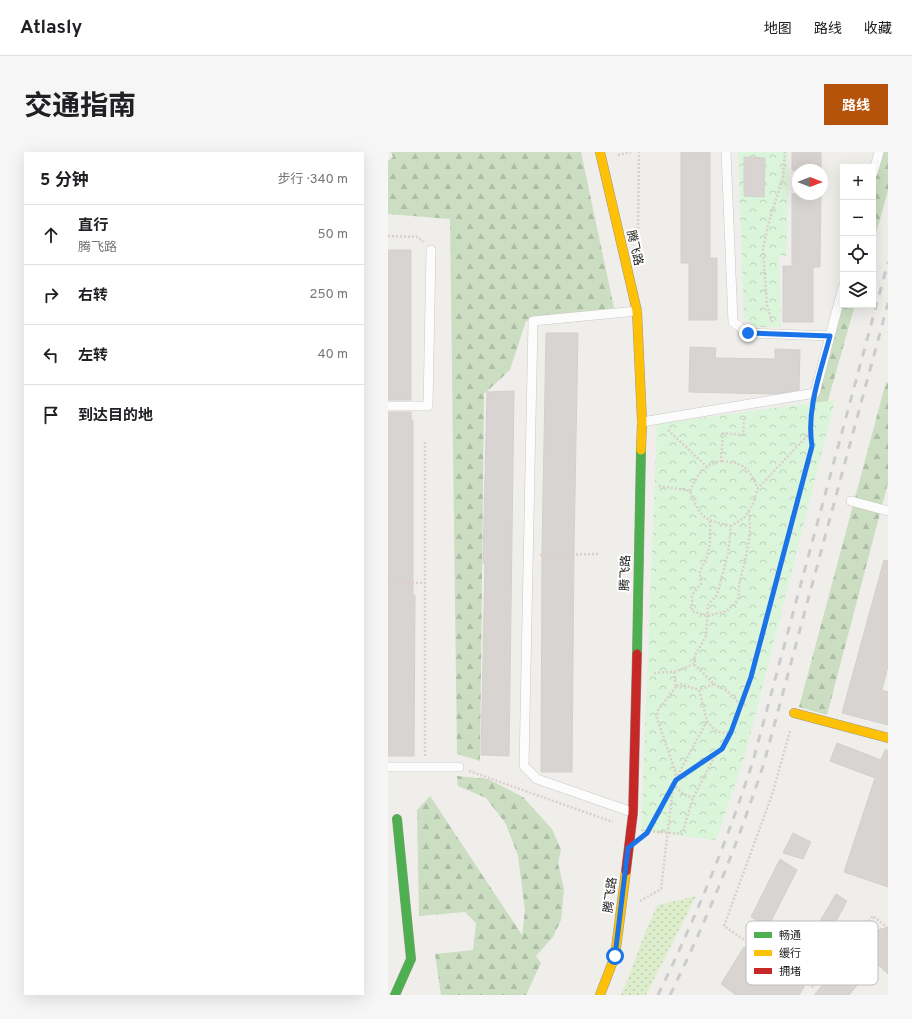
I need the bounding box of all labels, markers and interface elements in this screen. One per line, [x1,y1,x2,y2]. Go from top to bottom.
text: Atlasly [20,16,82,40]
text: 地图 [764,21,792,38]
text: 路线 [814,21,842,38]
text: 收藏 [864,21,892,38]
button: 路线 [824,84,888,125]
text: 交通指南 [24,90,136,126]
north arrow [792,164,828,200]
map controls [840,164,876,308]
button: + [840,164,876,200]
text: 5 分钟 [40,170,89,192]
text: 步行 · 340 m [278,172,348,188]
button: − [840,200,876,236]
text: 直行 [78,217,108,236]
icon: ahead [40,224,62,246]
text: 50 m [318,227,348,243]
street label: 腾飞路 [622,229,646,267]
button: locate [840,236,876,272]
text: 腾飞路 [78,240,117,256]
button: layers [840,272,876,308]
icon: right [40,284,62,306]
text: 右转 [78,287,108,306]
text: 250 m [310,287,348,303]
route end [739,324,757,342]
icon: left [40,344,62,366]
text: 左转 [78,347,108,366]
text: 40 m [318,347,348,363]
icon: arrive [40,404,62,426]
text: 到达目的地 [78,407,153,426]
street label: 腾飞路 [617,555,635,591]
street label: 腾飞路 [601,876,621,914]
legend [746,921,878,985]
text: 畅通 [779,929,801,943]
route start [606,947,624,965]
text: 缓行 [779,947,801,961]
text: 拥堵 [779,965,801,979]

